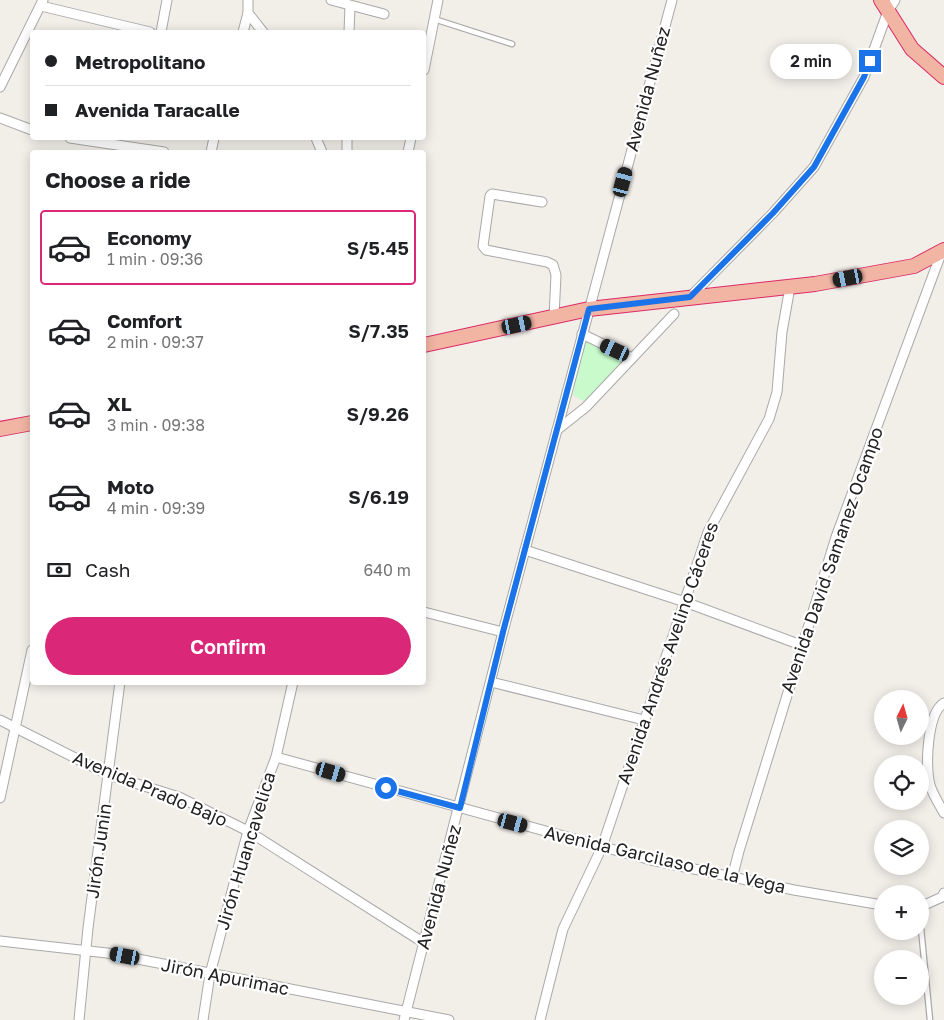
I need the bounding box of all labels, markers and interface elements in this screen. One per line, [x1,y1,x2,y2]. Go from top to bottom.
street label: Avenida Nuñez [620,24,674,153]
callout: 2 min [770,44,852,78]
text: Metropolitano [75,50,205,73]
route end [859,50,881,72]
text: 2 min [790,51,832,71]
text: Avenida Taracalle [75,98,240,121]
text: Choose a ride [45,166,191,193]
car [611,166,634,198]
icon: car [47,225,92,270]
text: Economy [107,226,192,249]
text: S/5.45 [347,236,409,259]
text: 1 min · 09:36 [107,249,203,269]
car [831,268,864,288]
icon: car [47,308,92,353]
text: Comfort [107,309,182,332]
car [500,315,533,335]
text: S/7.35 [348,319,409,342]
text: 2 min · 09:37 [107,332,204,352]
car [598,337,631,363]
icon: car [47,391,92,436]
text: XL [107,392,132,415]
text: S/9.26 [346,402,409,425]
text: 3 min · 09:38 [107,415,205,435]
street label: Avenida David Samanez Ocampo [775,424,887,696]
icon: car [47,474,92,519]
text: Moto [107,475,154,498]
text: S/6.19 [348,485,409,508]
text: 4 min · 09:39 [107,498,205,518]
street label: Avenida Andrés Avelino Cáceres [612,519,722,787]
icon: cash [45,556,73,584]
text: Cash [85,558,130,581]
text: 640 m [363,560,411,580]
button: Confirm [45,617,411,675]
north arrow [874,690,929,745]
map controls [874,690,929,1005]
street label: Avenida Prado Bajo [70,746,231,831]
button: locate [874,755,929,810]
car [314,761,347,783]
street label: Jirón Huancavelica [211,769,280,932]
route start [375,777,397,799]
street label: Jirón Junin [80,802,116,900]
car [496,812,529,834]
button: layers [874,820,929,875]
street label: Avenida Garcilaso de la Vega [542,821,788,898]
street label: Avenida Nuñez [411,822,465,951]
button: + [874,885,929,940]
car [108,946,141,966]
button: − [874,950,929,1005]
street label: Jirón Apurimac [159,953,291,999]

